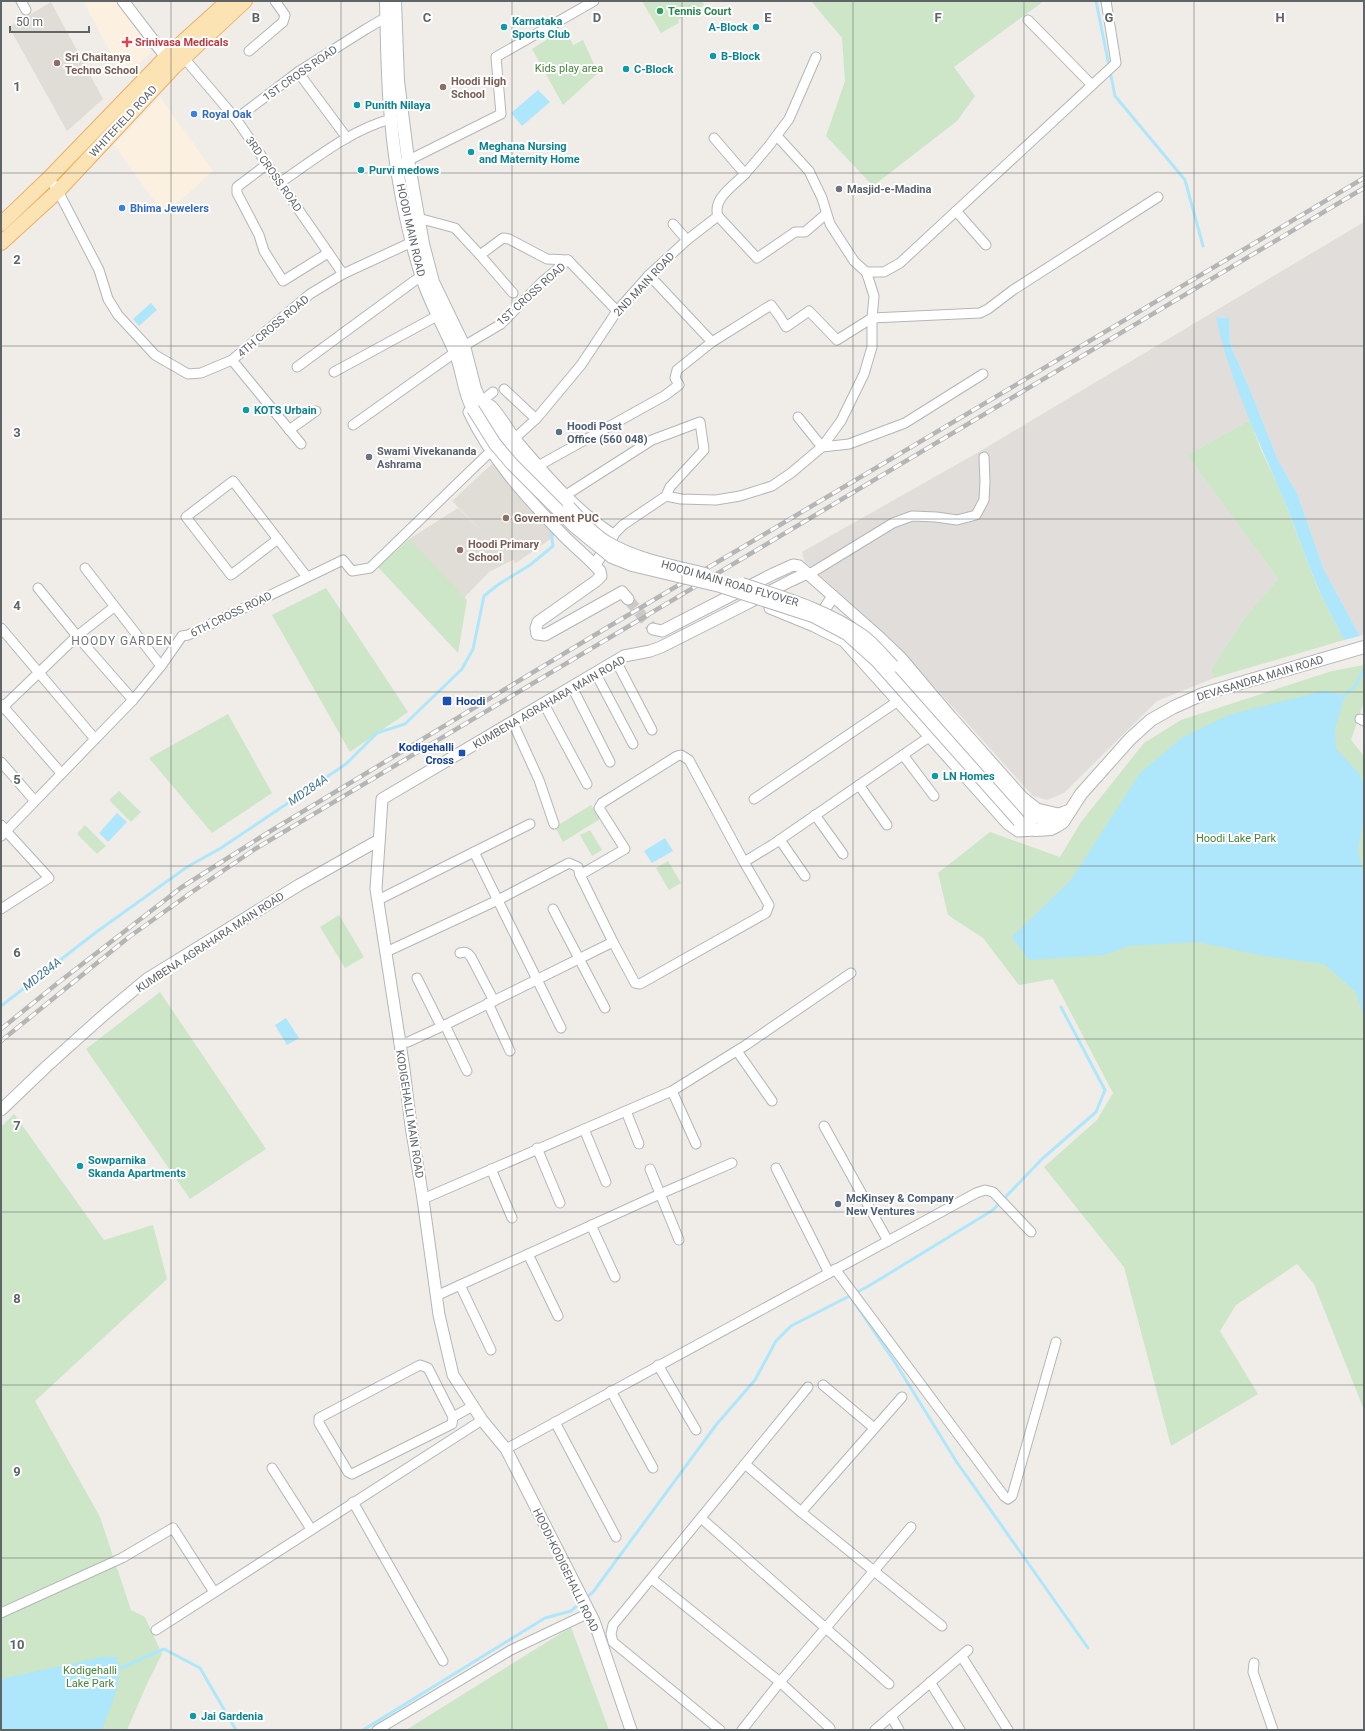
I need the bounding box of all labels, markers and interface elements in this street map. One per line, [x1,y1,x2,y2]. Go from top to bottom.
place label: Tennis Court [668,5,732,18]
marker: Tennis Court [655,6,665,16]
scale bar [10,8,89,34]
text: B [252,10,260,25]
text: C [423,10,432,25]
text: D [593,10,601,25]
text: E [764,10,772,25]
text: F [934,10,942,25]
text: G [1105,10,1114,25]
text: H [1275,10,1285,25]
text: 50 m [16,15,43,29]
place label: Karnataka Sports Club [512,15,570,41]
place label: A-Block [709,21,748,34]
marker: Karnataka Sports Club [499,22,509,32]
marker: A-Block [751,22,761,32]
place label: Srinivasa Medicals [135,36,229,49]
marker: Srinivasa Medicals [122,37,132,47]
street label: 1ST CROSS ROAD [261,43,340,104]
place label: B-Block [721,50,760,63]
place label: Sri Chaitanya Techno School [65,51,138,77]
marker: B-Block [708,51,718,61]
marker: Sri Chaitanya Techno School [52,58,62,68]
park label: Kids play area [535,62,603,75]
place label: C-Block [634,63,673,76]
marker: C-Block [621,64,631,74]
place label: Hoodi High School [451,75,506,101]
text: 1 [13,79,21,94]
marker: Hoodi High School [438,82,448,92]
street label: WHITEFIELD ROAD [87,83,160,160]
place label: Punith Nilaya [365,99,431,112]
marker: Punith Nilaya [352,100,362,110]
place label: Royal Oak [202,108,252,121]
marker: Royal Oak [189,109,199,119]
street label: 3RD CROSS ROAD [243,134,304,214]
place label: Meghana Nursing and Maternity Home [479,140,580,166]
marker: Meghana Nursing and Maternity Home [466,147,476,157]
place label: Purvi medows [369,164,440,177]
marker: Purvi medows [356,165,366,175]
street label: HOODI MAIN ROAD [393,182,428,278]
place label: Masjid-e-Madina [847,183,932,196]
marker: Masjid-e-Madina [834,184,844,194]
place label: Bhima Jewelers [130,202,209,215]
marker: Bhima Jewelers [117,203,127,213]
street label: 2ND MAIN ROAD [611,250,677,319]
text: 2 [13,252,21,267]
street label: 1ST CROSS ROAD [494,260,568,329]
street label: 4TH CROSS ROAD [235,293,312,360]
place label: KOTS Urbain [254,404,317,417]
marker: KOTS Urbain [241,405,251,415]
place label: Hoodi Post Office (560 048) [567,420,648,446]
text: 3 [13,425,21,440]
marker: Hoodi Post Office (560 048) [554,427,564,437]
place label: Swami Vivekananda Ashrama [377,445,477,471]
marker: Swami Vivekananda Ashrama [364,452,374,462]
place label: Government PUC [514,512,599,525]
marker: Government PUC [501,513,511,523]
place label: Hoodi Primary School [468,538,540,564]
marker: Hoodi Primary School [455,545,465,555]
street label: HOODI MAIN ROAD FLYOVER [660,558,800,609]
street label: 6TH CROSS ROAD [188,589,274,640]
text: 4 [13,598,21,613]
district label: HOODY GARDEN [71,634,173,648]
street label: KUMBENA AGRAHARA MAIN ROAD [471,653,628,752]
street label: DEVASANDRA MAIN ROAD [1195,653,1325,704]
marker: Hoodi [441,695,453,707]
place label: Hoodi [456,695,485,708]
place label: Kodigehalli Cross [399,741,454,767]
marker: Kodigehalli Cross [457,748,467,758]
place label: LN Homes [943,770,995,783]
marker: LN Homes [930,771,940,781]
text: 5 [13,772,21,787]
water label: MD284A [285,772,331,808]
park label: Hoodi Lake Park [1196,832,1276,845]
street label: KUMBENA AGRAHARA MAIN ROAD [134,890,287,995]
text: 6 [13,945,21,960]
water label: MD284A [20,955,64,993]
street label: KODIGEHALLI MAIN ROAD [393,1049,426,1179]
text: 7 [13,1118,21,1133]
place label: Sowparnika Skanda Apartments [88,1154,186,1180]
marker: Sowparnika Skanda Apartments [75,1161,85,1171]
place label: McKinsey & Company New Ventures [846,1192,954,1218]
marker: McKinsey & Company New Ventures [833,1199,843,1209]
text: 8 [13,1291,21,1306]
text: 9 [13,1464,21,1479]
street label: HOODI-KODIGEHALLI ROAD [530,1506,601,1634]
text: 10 [10,1637,24,1652]
park label: Kodigehalli Lake Park [63,1664,117,1690]
place label: Jai Gardenia [201,1710,263,1723]
marker: Jai Gardenia [188,1711,198,1721]

